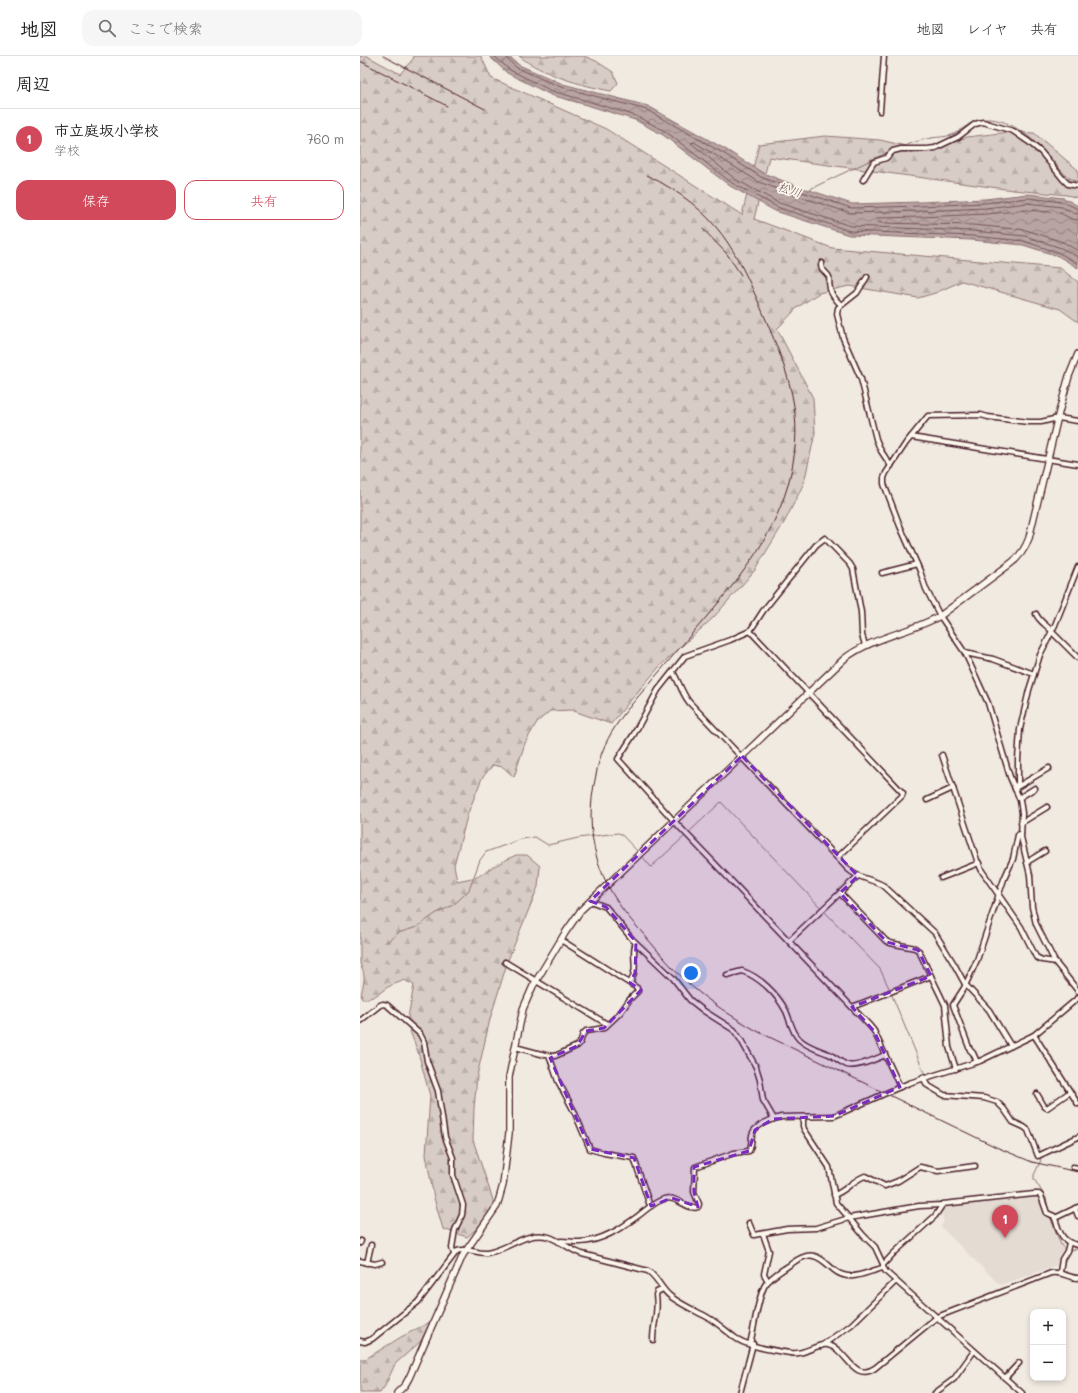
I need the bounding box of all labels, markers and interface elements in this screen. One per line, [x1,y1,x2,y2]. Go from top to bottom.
search box [82,10,362,46]
text: 地図 [20,16,58,41]
icon: search [96,17,118,39]
text: ここで検索 [128,18,203,38]
text: 地図 [917,19,945,38]
text: レイヤ [967,19,1008,38]
text: 共有 [1030,19,1058,38]
text: 周辺 [16,72,50,94]
text: 市立庭坂小学校 [54,120,159,140]
text: 1 [26,130,32,147]
text: 760 m [306,130,344,147]
text: 学校 [54,141,80,158]
water label: 松川 [776,178,804,200]
button: 保存 [16,180,176,220]
button: 共有 [184,180,344,220]
your location [681,963,701,983]
pin: 1 [992,1205,1018,1238]
map controls [1030,1309,1066,1381]
button: + [1030,1309,1066,1345]
button: − [1030,1345,1066,1381]

